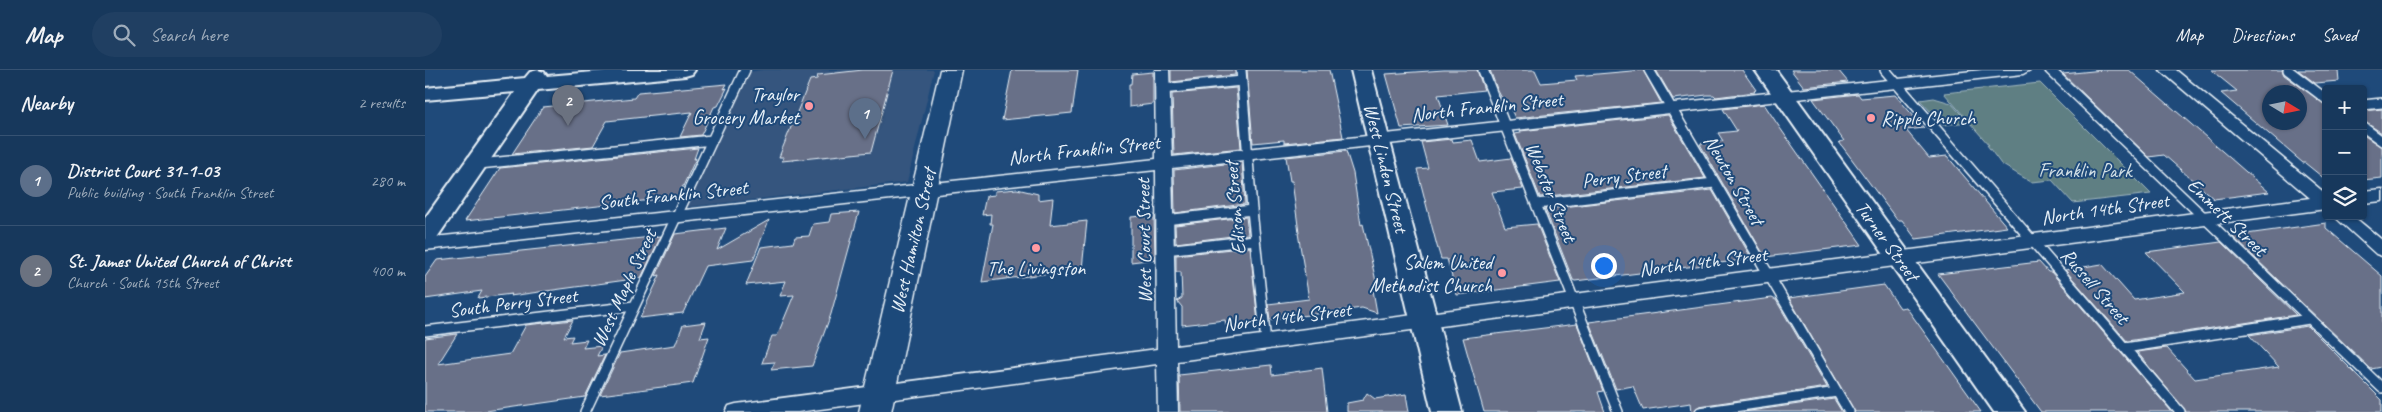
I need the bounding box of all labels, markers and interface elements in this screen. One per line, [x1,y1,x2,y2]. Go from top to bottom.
search box [92,12,442,57]
text: Map [25,20,62,50]
icon: search [110,21,138,49]
text: Search here [150,23,228,47]
text: Map [2176,24,2203,46]
text: Directions [2231,24,2294,46]
text: Saved [2322,24,2357,46]
place label: Traylor Grocery Market [692,82,801,130]
pin: 2 [552,85,584,126]
north arrow [2262,85,2307,130]
map controls [2322,85,2367,220]
button: + [2322,85,2367,130]
street label: North Franklin Street [1410,86,1566,127]
text: Nearby [20,90,73,116]
text: 2 results [358,93,405,113]
pin: 1 [849,98,881,139]
marker: Traylor Grocery Market [803,100,815,112]
street label: West Linden Street [1358,101,1415,237]
place label: Ripple Church [1881,106,1977,131]
marker: Ripple Church [1865,112,1877,124]
street label: North Franklin Street [1007,129,1163,170]
street label: Newton Street [1698,130,1772,233]
button: − [2322,130,2367,175]
street label: Webster Street [1520,139,1583,248]
street label: Edison Street [1218,157,1252,256]
street label: Perry Street [1580,158,1671,194]
park label: Franklin Park [2038,158,2133,183]
text: District Court 31-1-03 [67,159,219,183]
street label: West Hamilton Street [884,163,943,316]
text: 1 [32,171,40,191]
text: 280 m [371,171,405,191]
street label: Emmett Street [2182,173,2274,263]
street label: South Franklin Street [597,175,751,215]
button: layers [2322,175,2367,220]
street label: West Court Street [1130,176,1158,304]
text: Public building · South Franklin Street [67,183,273,203]
street label: North 14th Street [2040,187,2173,230]
street label: Turner Street [1850,196,1926,289]
street label: West Maple Street [586,223,663,351]
street label: North 14th Street [1638,241,1771,282]
marker: The Livingston [1030,242,1042,254]
street label: Russell Street [2055,243,2136,331]
text: St. James United Church of Christ [67,249,291,273]
place label: Salem United Methodist Church [1369,250,1495,298]
your location [1591,253,1617,279]
place label: The Livingston [987,256,1086,281]
text: 2 [32,261,40,281]
text: 400 m [371,261,405,281]
marker: Salem United Methodist Church [1496,267,1508,279]
text: Church · South 15th Street [67,273,219,293]
street label: South Perry Street [448,282,581,323]
street label: North 14th Street [1222,296,1355,337]

